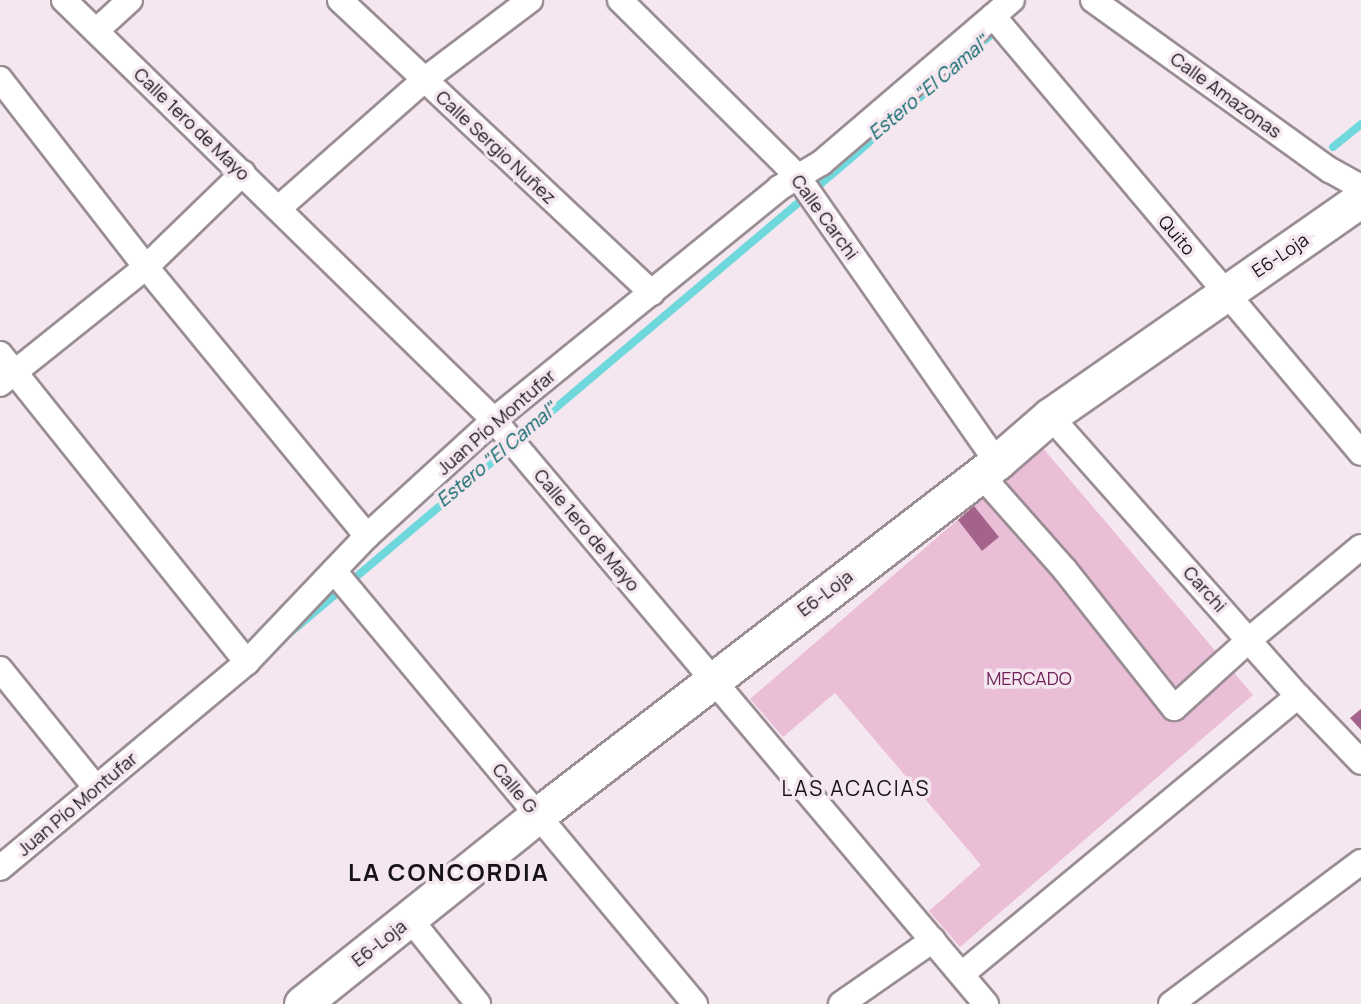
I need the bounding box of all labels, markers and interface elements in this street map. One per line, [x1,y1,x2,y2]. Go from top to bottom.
water label: Estero "El Camal" [864,31,994,145]
street label: Calle Amazonas [1166,48,1286,142]
street label: Calle 1ero de Mayo [130,63,254,185]
street label: Calle Sergio Nuñez [432,86,560,208]
street label: Calle Carchi [787,170,863,264]
street label: Quito [1154,211,1200,259]
street label: E6-Loja [1248,228,1312,282]
street label: Juan Pío Montufar [432,365,560,479]
water label: Estero "El Camal" [432,398,562,512]
street label: Calle 1ero de Mayo [530,465,644,595]
street label: Carchi [1179,562,1231,616]
street label: E6-Loja [793,565,857,621]
park label: MERCADO [986,667,1072,689]
street label: Juan Pío Montufar [13,748,141,860]
street label: Calle G [488,759,542,817]
district label: LAS ACACIAS [783,775,929,801]
district label: LA CONCORDIA [350,858,548,886]
street label: E6-Loja [347,915,411,971]

